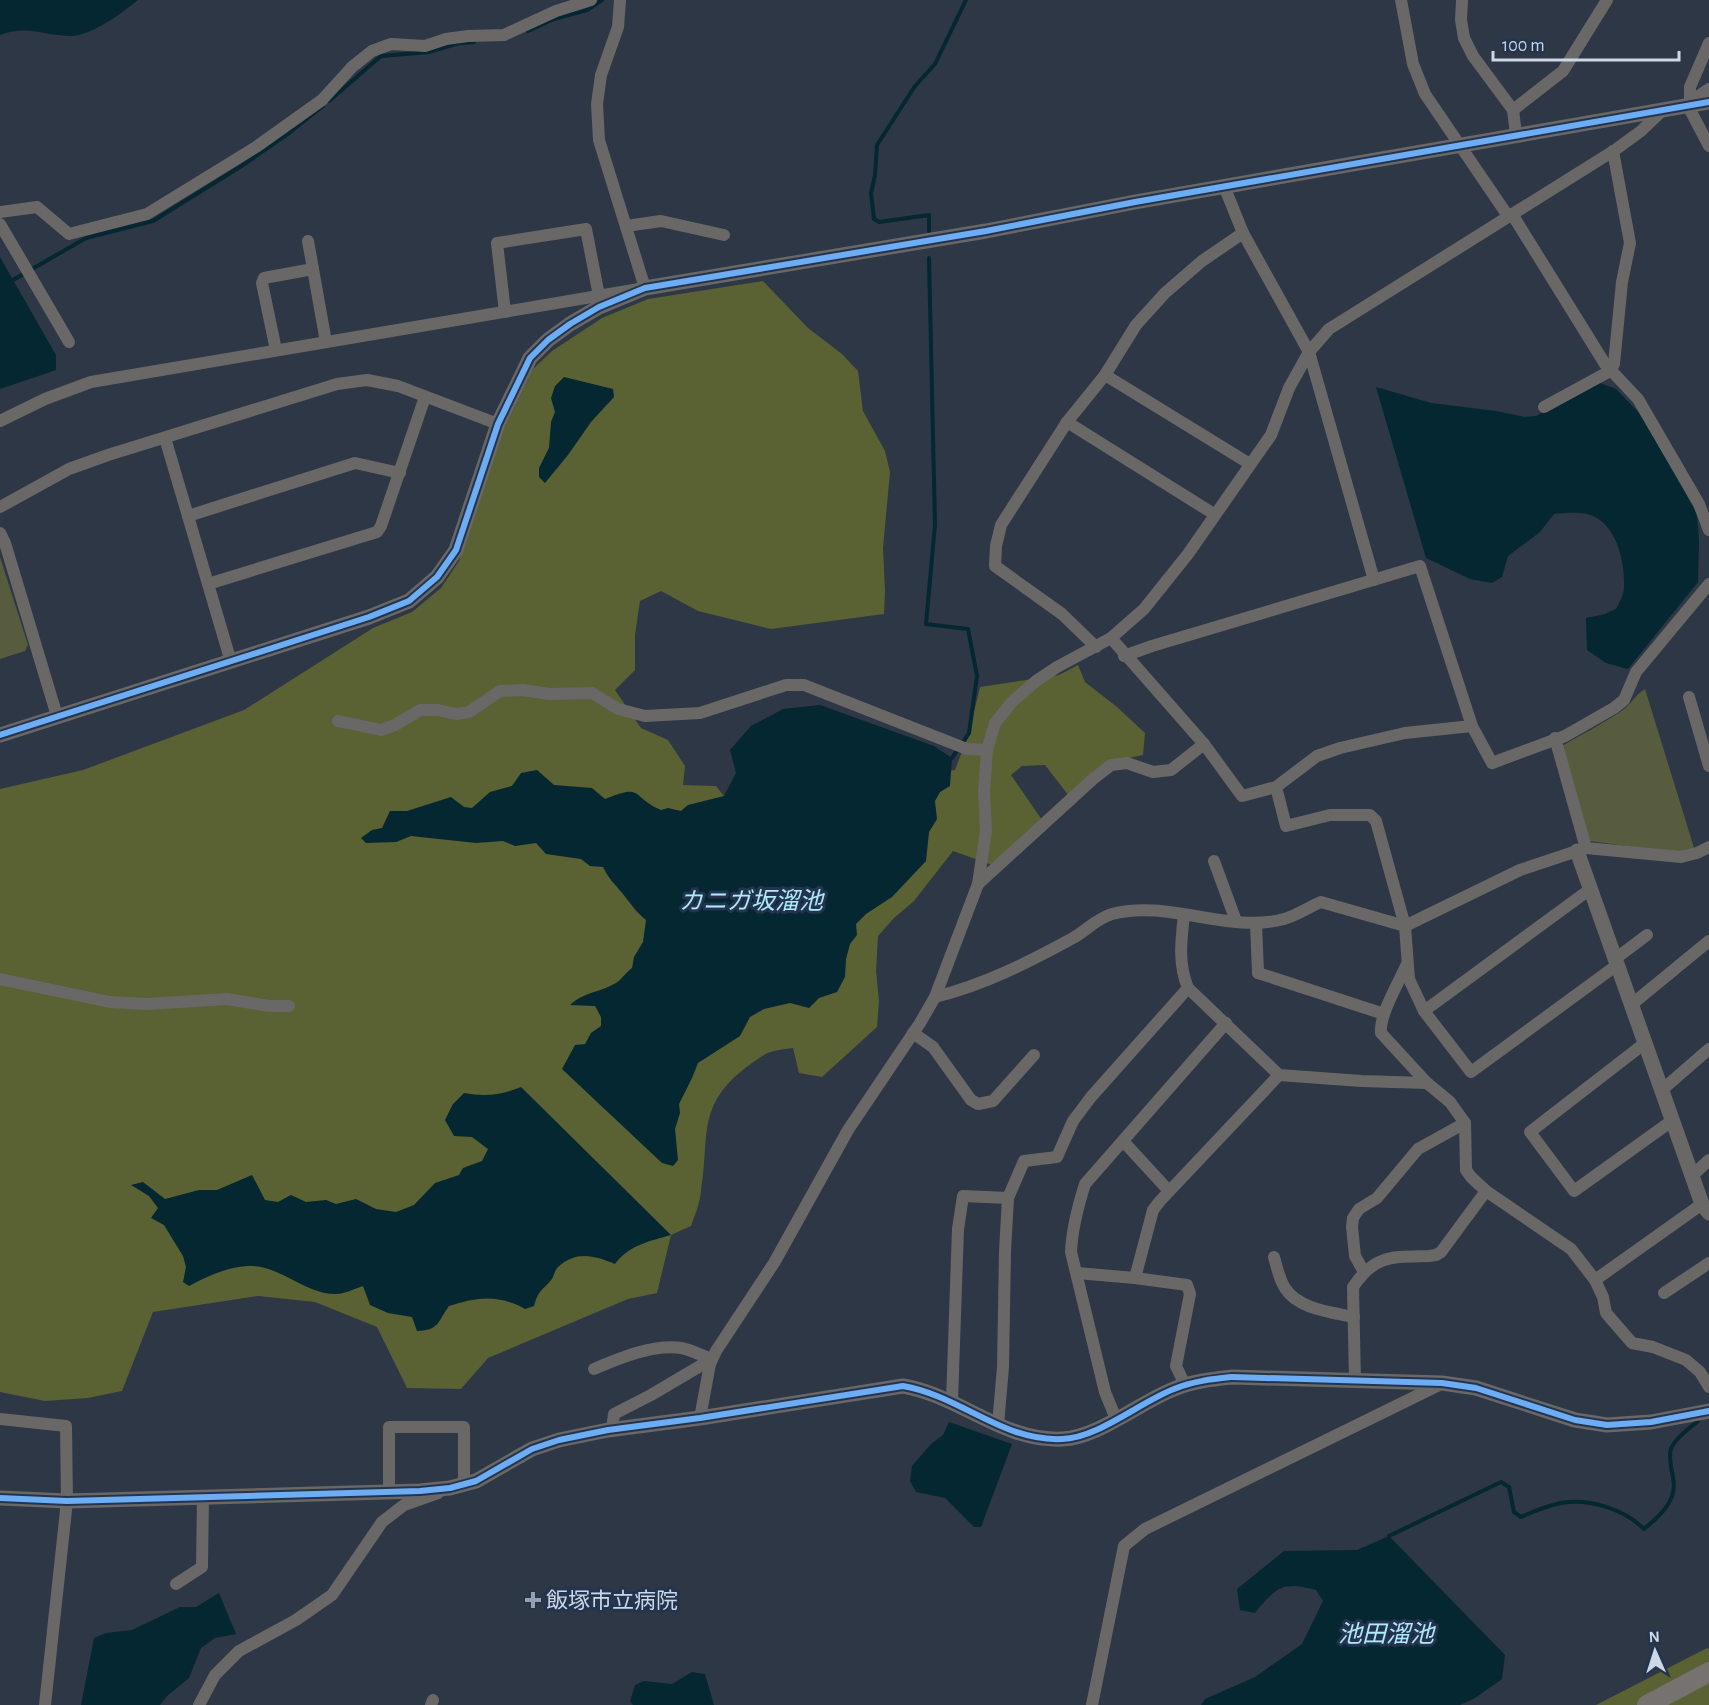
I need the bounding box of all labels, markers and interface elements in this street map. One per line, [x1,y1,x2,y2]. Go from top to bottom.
scale bar [1493,24,1679,62]
text: 100 m [1502,37,1545,55]
water label: カニガ坂溜池 [679,888,825,914]
place label: 飯塚市立病院 [546,1589,678,1612]
marker: 飯塚市立病院 [524,1591,542,1609]
water label: 池田溜池 [1338,1621,1436,1647]
north arrow [1625,1621,1685,1681]
text: N [1648,1629,1660,1645]

